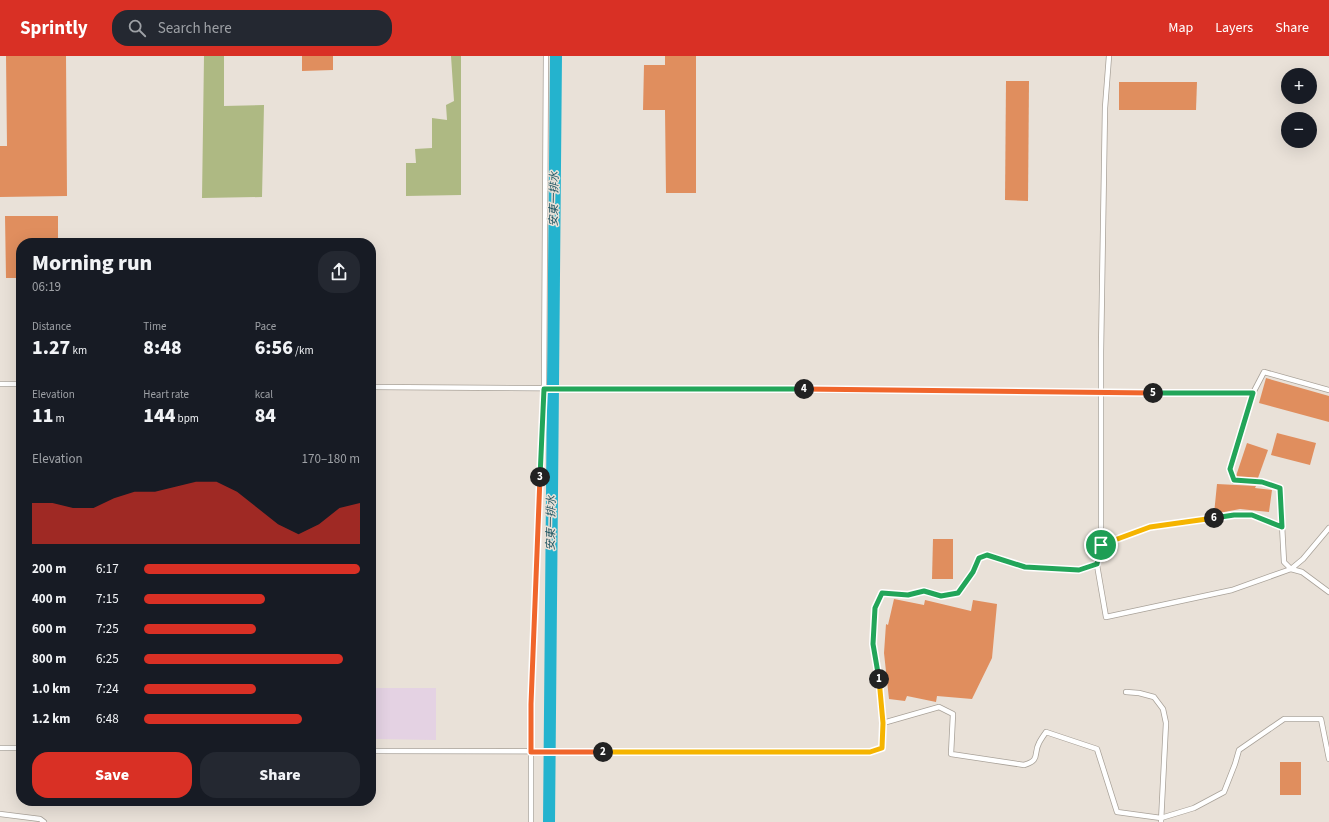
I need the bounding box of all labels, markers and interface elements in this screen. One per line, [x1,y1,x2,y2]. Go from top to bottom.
search box [112,10,392,46]
text: Sprintly [20,15,88,42]
icon: search [126,17,148,39]
text: Search here [158,18,232,39]
text: Map [1168,18,1193,38]
text: Layers [1215,18,1253,38]
text: Share [1275,18,1309,38]
map controls [1281,68,1317,148]
button: + [1281,68,1317,104]
button: − [1281,112,1317,148]
water label: 安東一排水 [546,170,562,227]
text: Morning run [32,247,152,279]
button: share [318,251,360,293]
text: 06:19 [32,278,61,296]
text: Distance [32,319,71,334]
text: Time [143,319,167,334]
text: Pace [255,319,276,334]
text: 1.27 [32,334,70,362]
text: 8:48 [143,334,182,362]
text: 6:56 [255,334,293,362]
text: km [70,343,87,358]
text: /km [293,343,314,358]
pin: 4 [794,379,814,399]
text: 4 [801,381,807,396]
pin: 5 [1143,383,1163,403]
text: 5 [1150,385,1156,400]
text: Elevation [32,387,75,402]
text: Heart rate [143,387,189,402]
text: kcal [255,387,273,402]
text: 11 [32,402,53,430]
text: 144 [143,402,175,430]
text: 84 [255,402,276,430]
text: m [53,411,65,426]
text: bpm [175,411,199,426]
text: Elevation [32,450,83,468]
text: 170–180 m [302,450,360,468]
pin: 3 [530,467,550,487]
text: 3 [537,469,543,484]
water label: 安東一排水 [543,494,559,551]
pin: 6 [1204,508,1224,528]
text: 6 [1211,510,1217,525]
pin [1084,528,1118,562]
icon: arrive [1090,534,1112,556]
text: 200 m [32,560,66,578]
text: 6:17 [96,560,119,578]
text: 400 m [32,590,66,608]
text: 7:15 [96,590,119,608]
text: 600 m [32,620,66,638]
text: 7:25 [96,620,119,638]
text: 800 m [32,650,66,668]
text: 6:25 [96,650,119,668]
pin: 1 [869,669,889,689]
text: 1 [876,671,882,686]
text: 1.0 km [32,680,71,698]
text: 7:24 [96,680,119,698]
text: 1.2 km [32,710,71,728]
text: 6:48 [96,710,119,728]
pin: 2 [593,742,613,762]
text: 2 [600,744,606,759]
button: Save [32,752,192,798]
button: Share [200,752,360,798]

